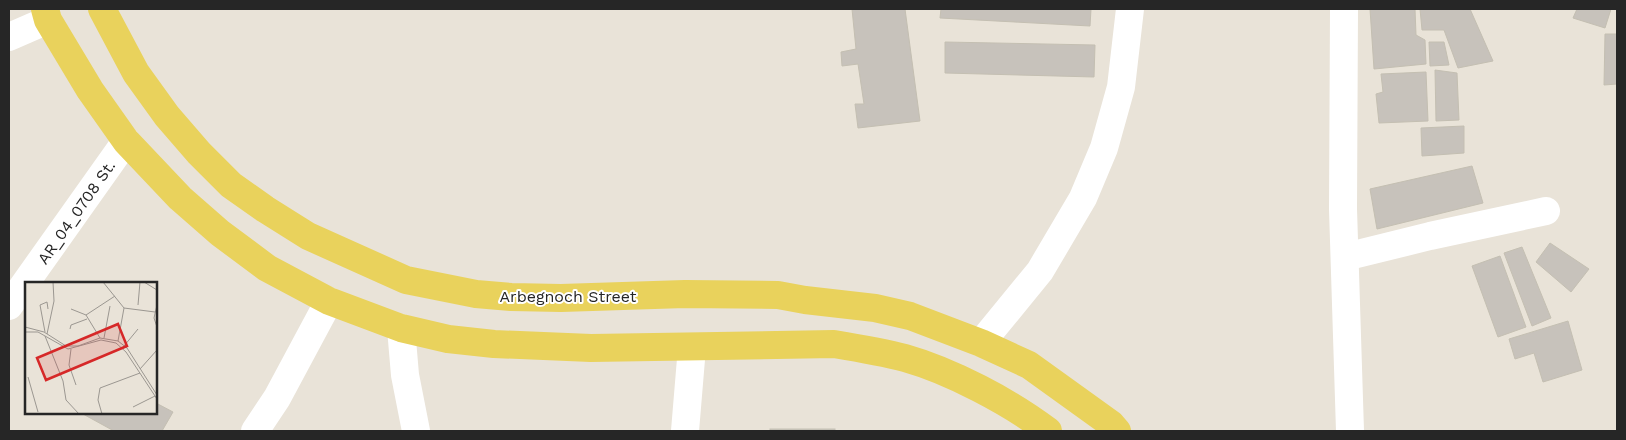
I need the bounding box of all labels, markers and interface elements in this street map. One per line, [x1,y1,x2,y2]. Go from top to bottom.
street label: AR_04_0708 St. [34,157,119,268]
inset map [25,282,158,415]
street label: Arbegnoch Street [500,287,637,306]

